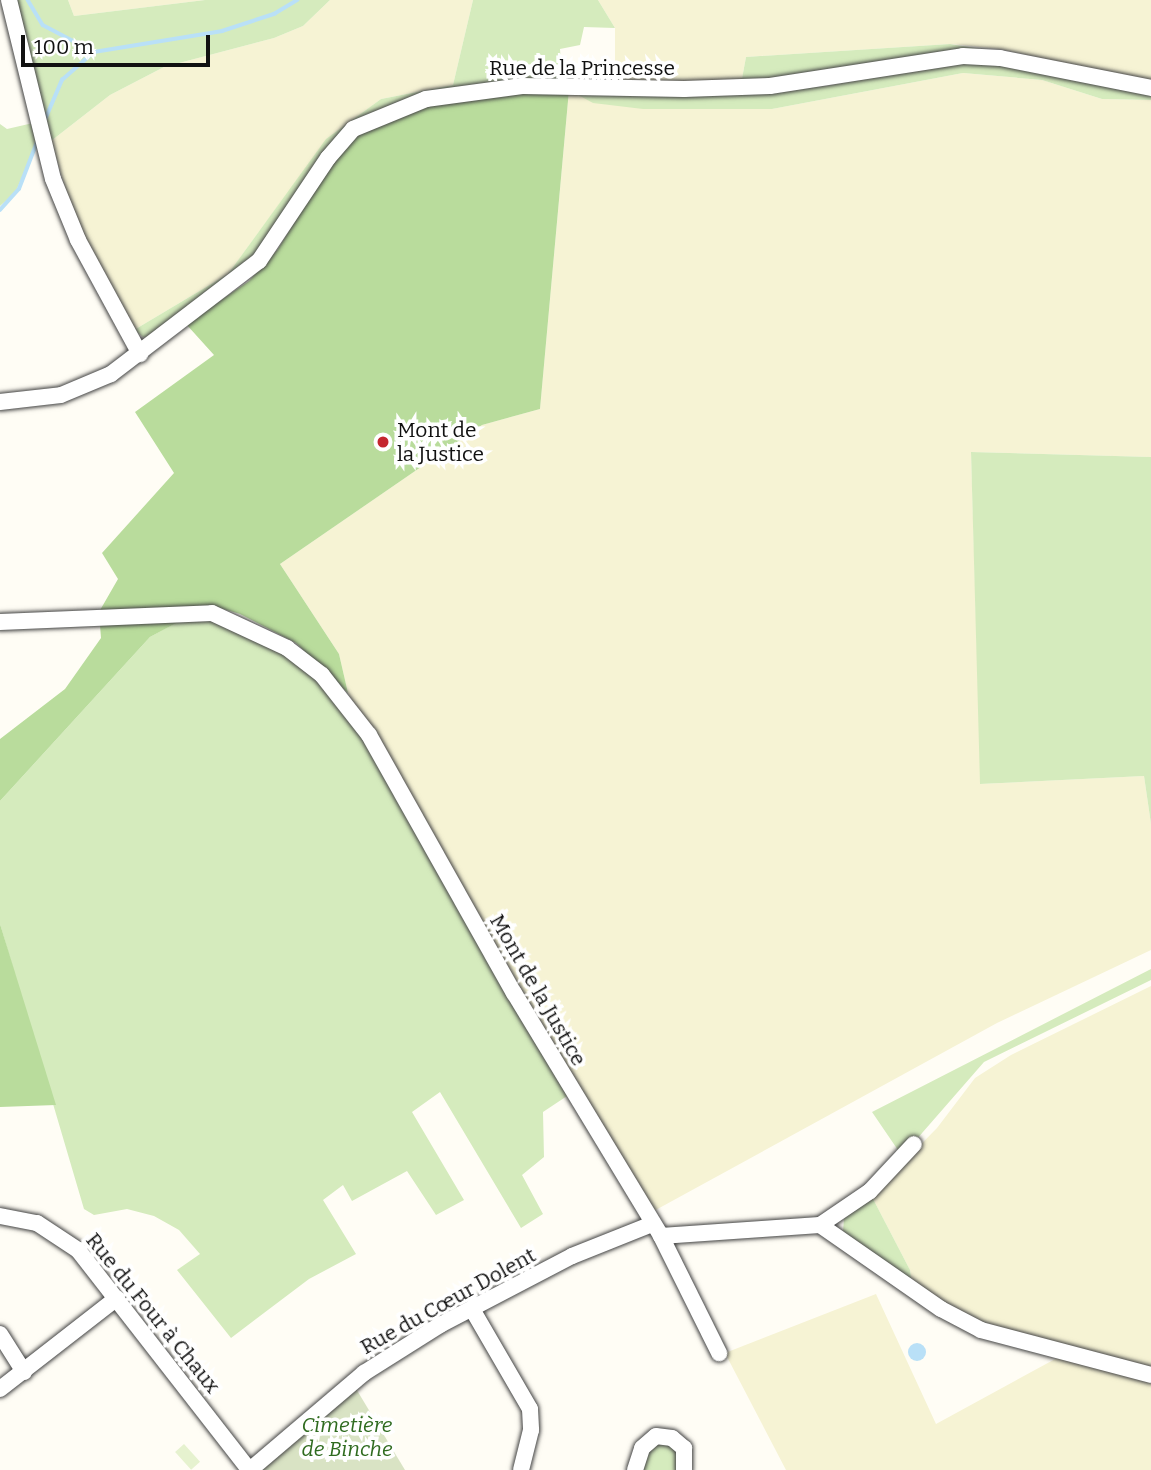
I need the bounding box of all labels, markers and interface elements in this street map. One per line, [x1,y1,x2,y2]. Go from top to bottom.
scale bar [24,21,214,65]
text: 100 m [34,34,94,60]
street label: Rue de la Princesse [489,55,675,81]
place label: Mont de la Justice [397,417,484,467]
marker: Mont de la Justice [375,434,391,450]
street label: Mont de la Justice [484,910,592,1070]
street label: Rue du Four à Chaux [81,1228,225,1398]
street label: Rue du Cœur Dolent [356,1242,540,1360]
park label: Cimetière de Binche [301,1412,393,1462]

